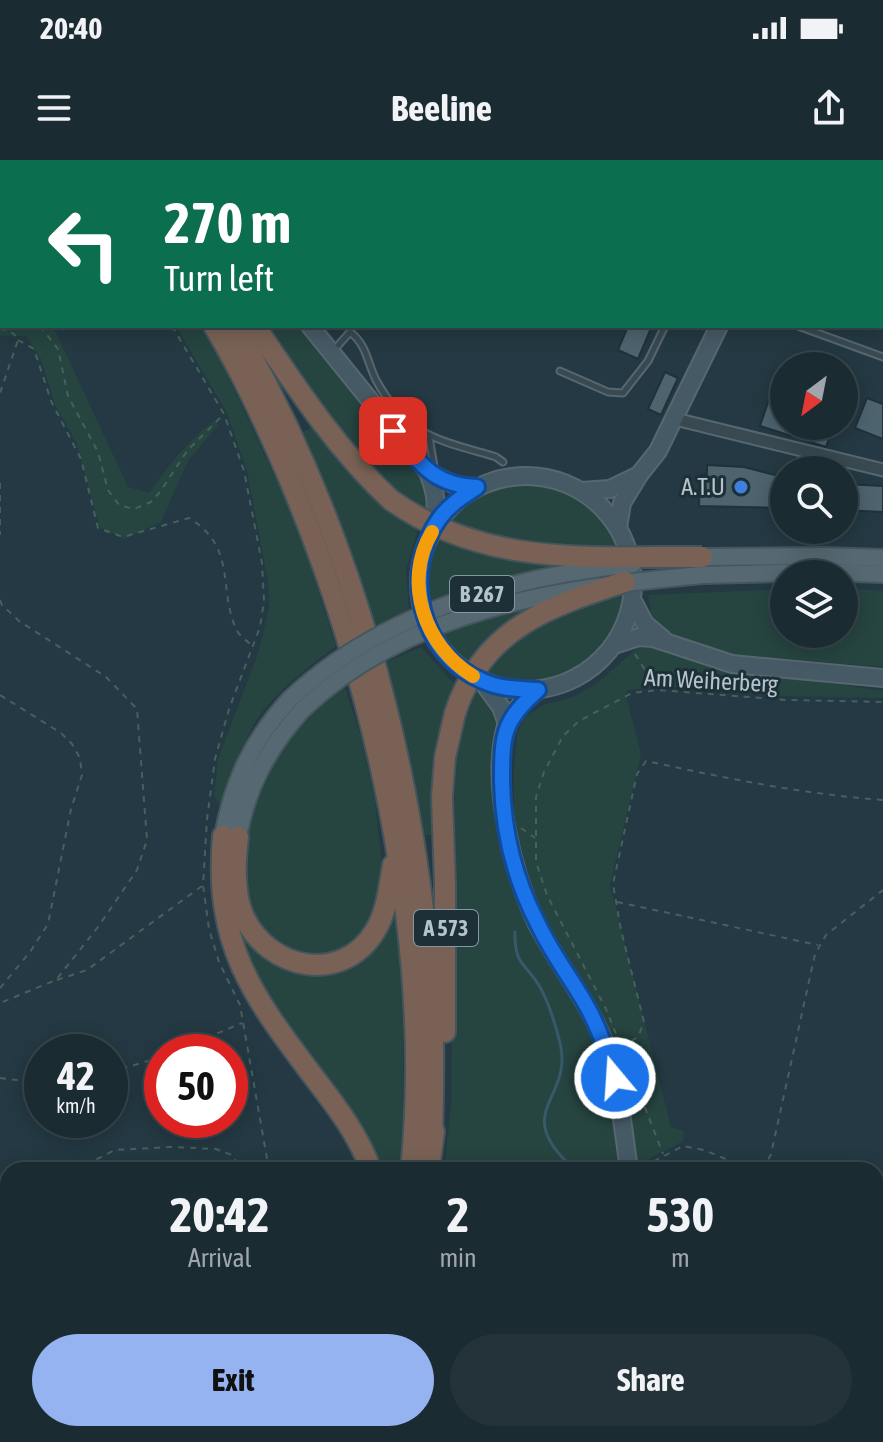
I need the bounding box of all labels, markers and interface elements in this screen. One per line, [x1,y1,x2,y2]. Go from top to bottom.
text: 20:40 [40,11,102,45]
icon: menu [32,86,76,130]
icon: share [807,86,851,130]
text: Beeline [391,87,492,129]
text: 270 m [164,191,291,255]
icon: left [32,192,136,296]
text: Turn left [164,257,274,299]
north arrow [770,352,858,440]
map controls [770,352,858,648]
pin [359,397,427,465]
icon: arrive [371,409,415,453]
button: search [770,456,858,544]
place label: A.T.U [681,473,725,500]
marker: A.T.U [732,478,750,496]
button: layers [770,560,858,648]
road number: B 267 [450,576,514,612]
street label: Am Weiherberg [643,664,779,698]
road number: A 573 [414,910,478,946]
speed limit sign: 50 [144,1034,248,1138]
position arrow [573,1036,657,1120]
text: 42 [57,1053,95,1098]
text: km/h [56,1094,96,1117]
text: 20:42 [170,1187,270,1242]
text: 2 [447,1187,469,1242]
text: 530 [647,1187,714,1242]
text: Arrival [188,1243,251,1273]
text: min [439,1243,477,1273]
text: m [671,1243,690,1273]
button: Exit [32,1334,434,1426]
button: Share [450,1334,852,1426]

